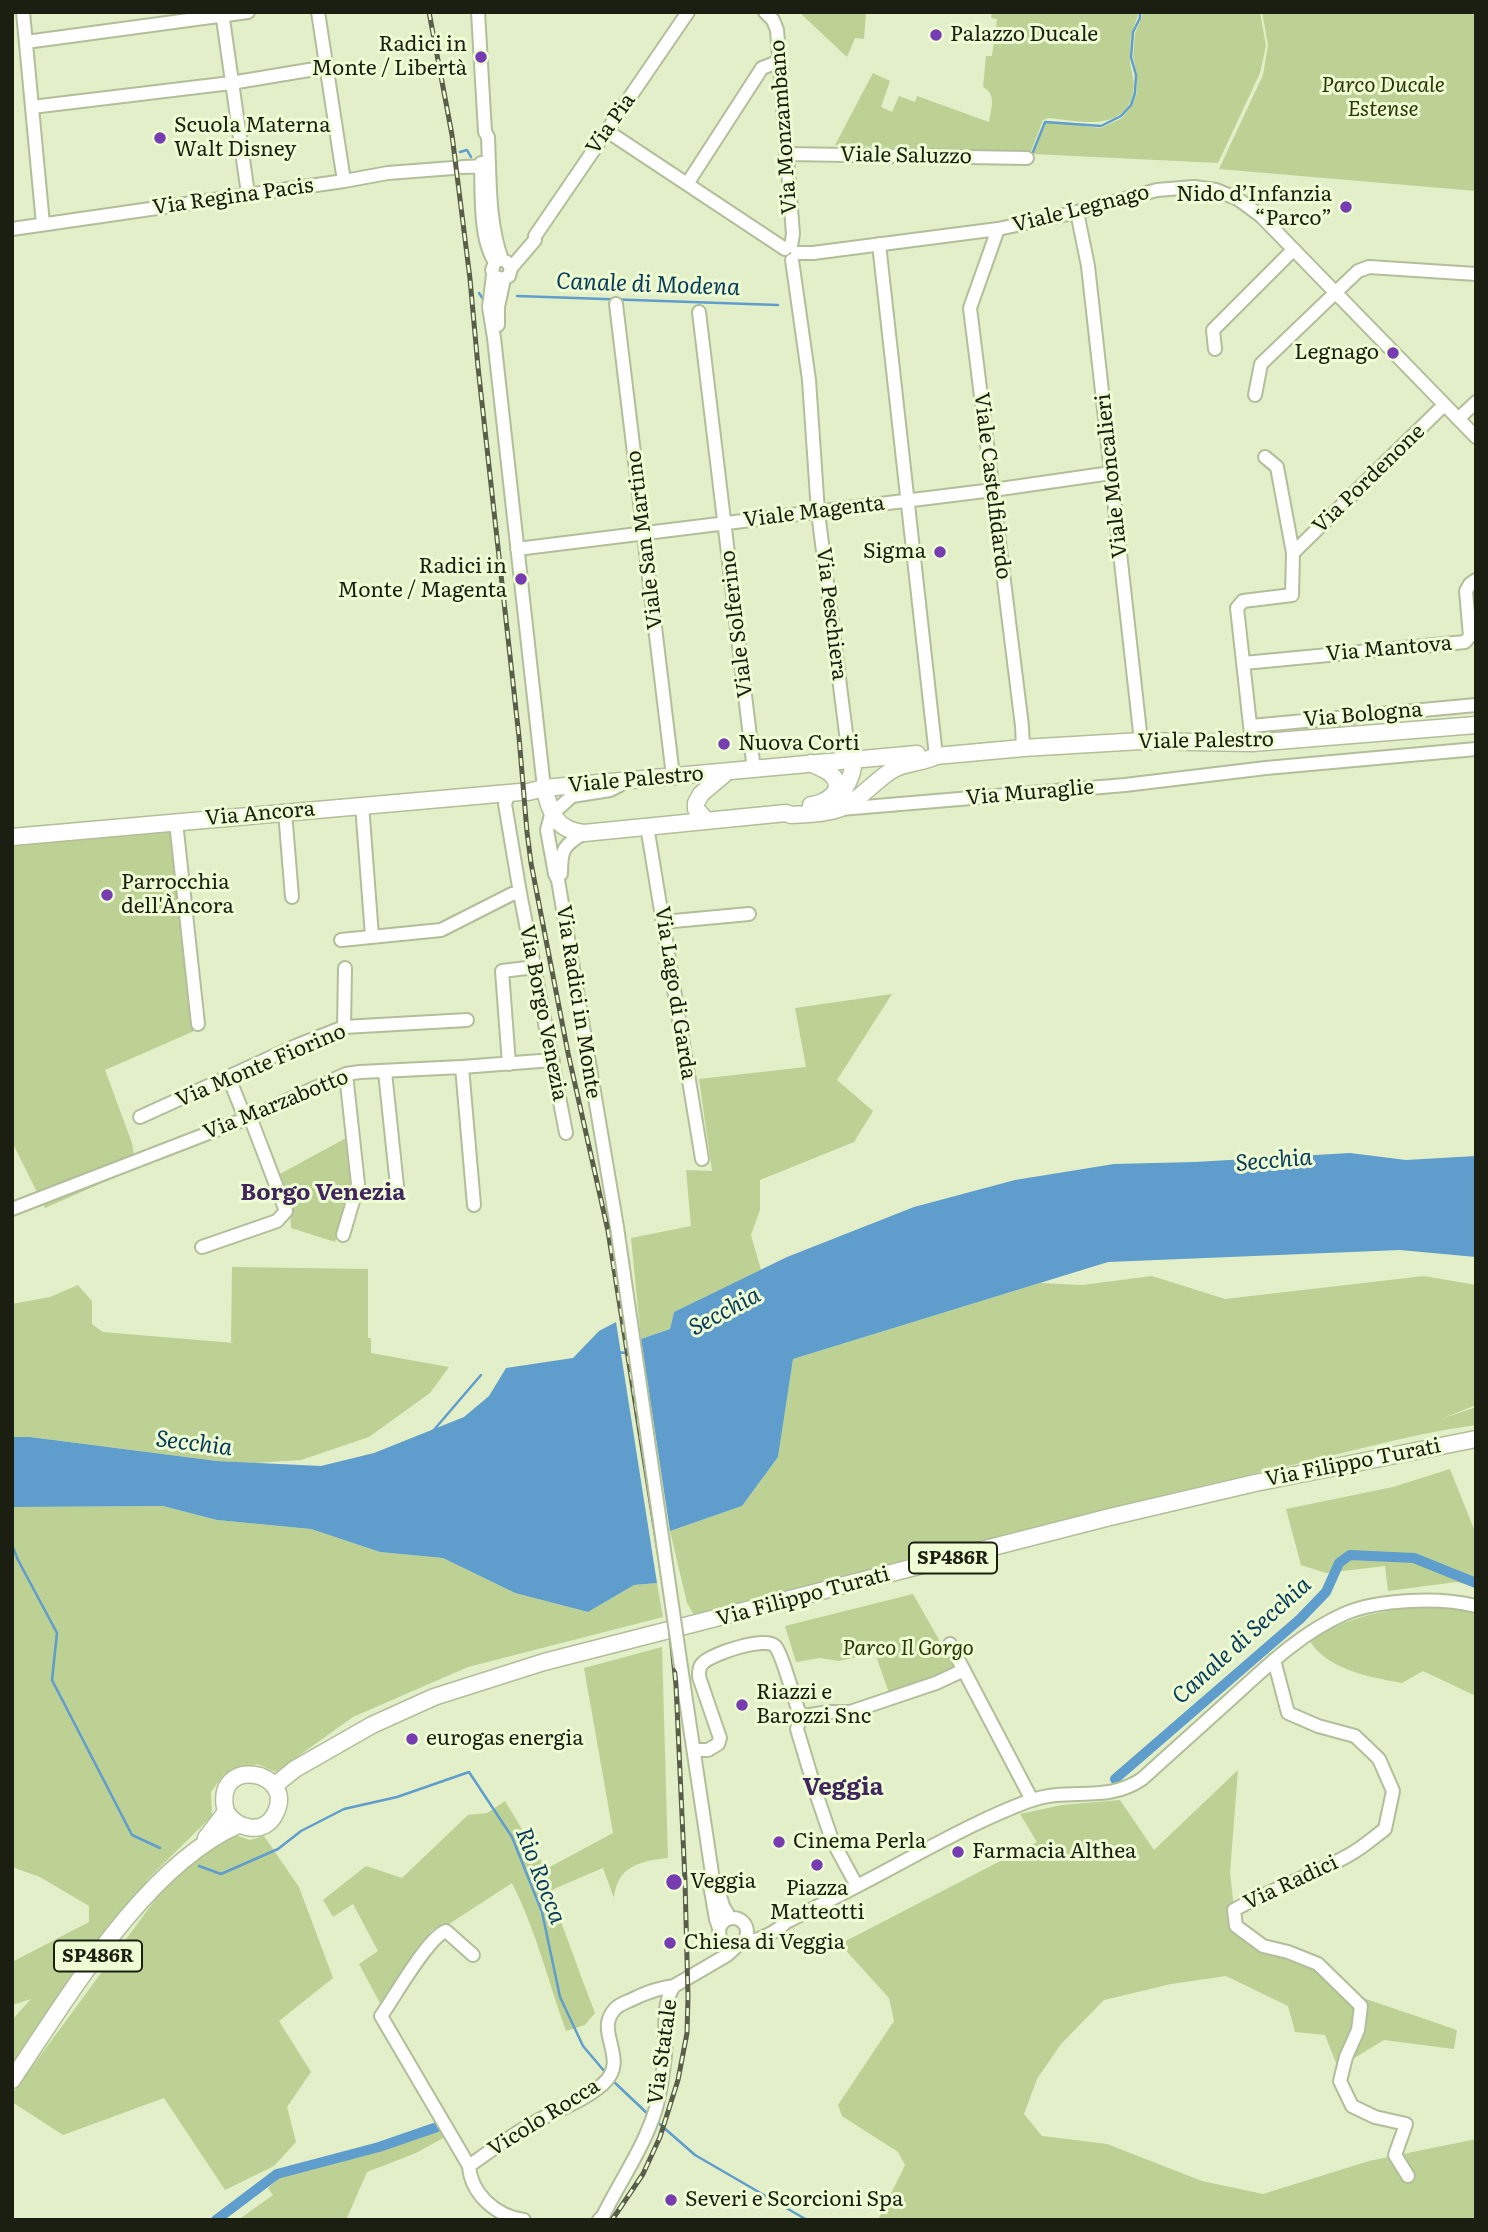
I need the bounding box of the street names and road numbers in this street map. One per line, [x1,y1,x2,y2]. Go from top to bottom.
street label: Via Monzambano [765,39,803,215]
street label: Via Pia [581,89,641,159]
street label: Viale Saluzzo [840,142,972,170]
street label: Via Regina Pacis [151,173,315,221]
street label: Viale Legnago [1010,180,1152,238]
street label: Viale Castelfidardo [968,391,1016,581]
street label: Viale Moncalieri [1091,392,1133,560]
street label: Via Pordenone [1308,419,1430,539]
street label: Viale San Martino [622,449,668,631]
street label: Viale Magenta [742,491,886,533]
street label: Via Peschiera [810,546,852,682]
street label: Viale Solferino [715,549,759,699]
street label: Via Mantova [1325,631,1453,667]
street label: Via Bologna [1302,697,1424,733]
street label: Viale Palestro [1138,727,1274,755]
street label: Viale Palestro [567,762,705,798]
street label: Via Muraglie [965,775,1095,811]
street label: Via Ancora [204,797,316,831]
street label: Via Radici in Monte [550,903,606,1101]
street label: Via Lago di Garda [649,905,701,1081]
street label: Via Borgo Venezia [514,923,572,1103]
street label: Via Monte Fiorino [172,1019,350,1113]
street label: Via Marzabotto [200,1064,352,1146]
street label: Via Filippo Turati [1263,1434,1443,1492]
road number: SP486R [909,1542,997,1574]
street label: Via Filippo Turati [714,1562,892,1632]
street label: Via Radici [1240,1850,1342,1916]
road number: SP486R [54,1940,142,1972]
street label: Via Statale [643,1998,683,2106]
street label: Vicolo Rocca [483,2074,605,2162]

